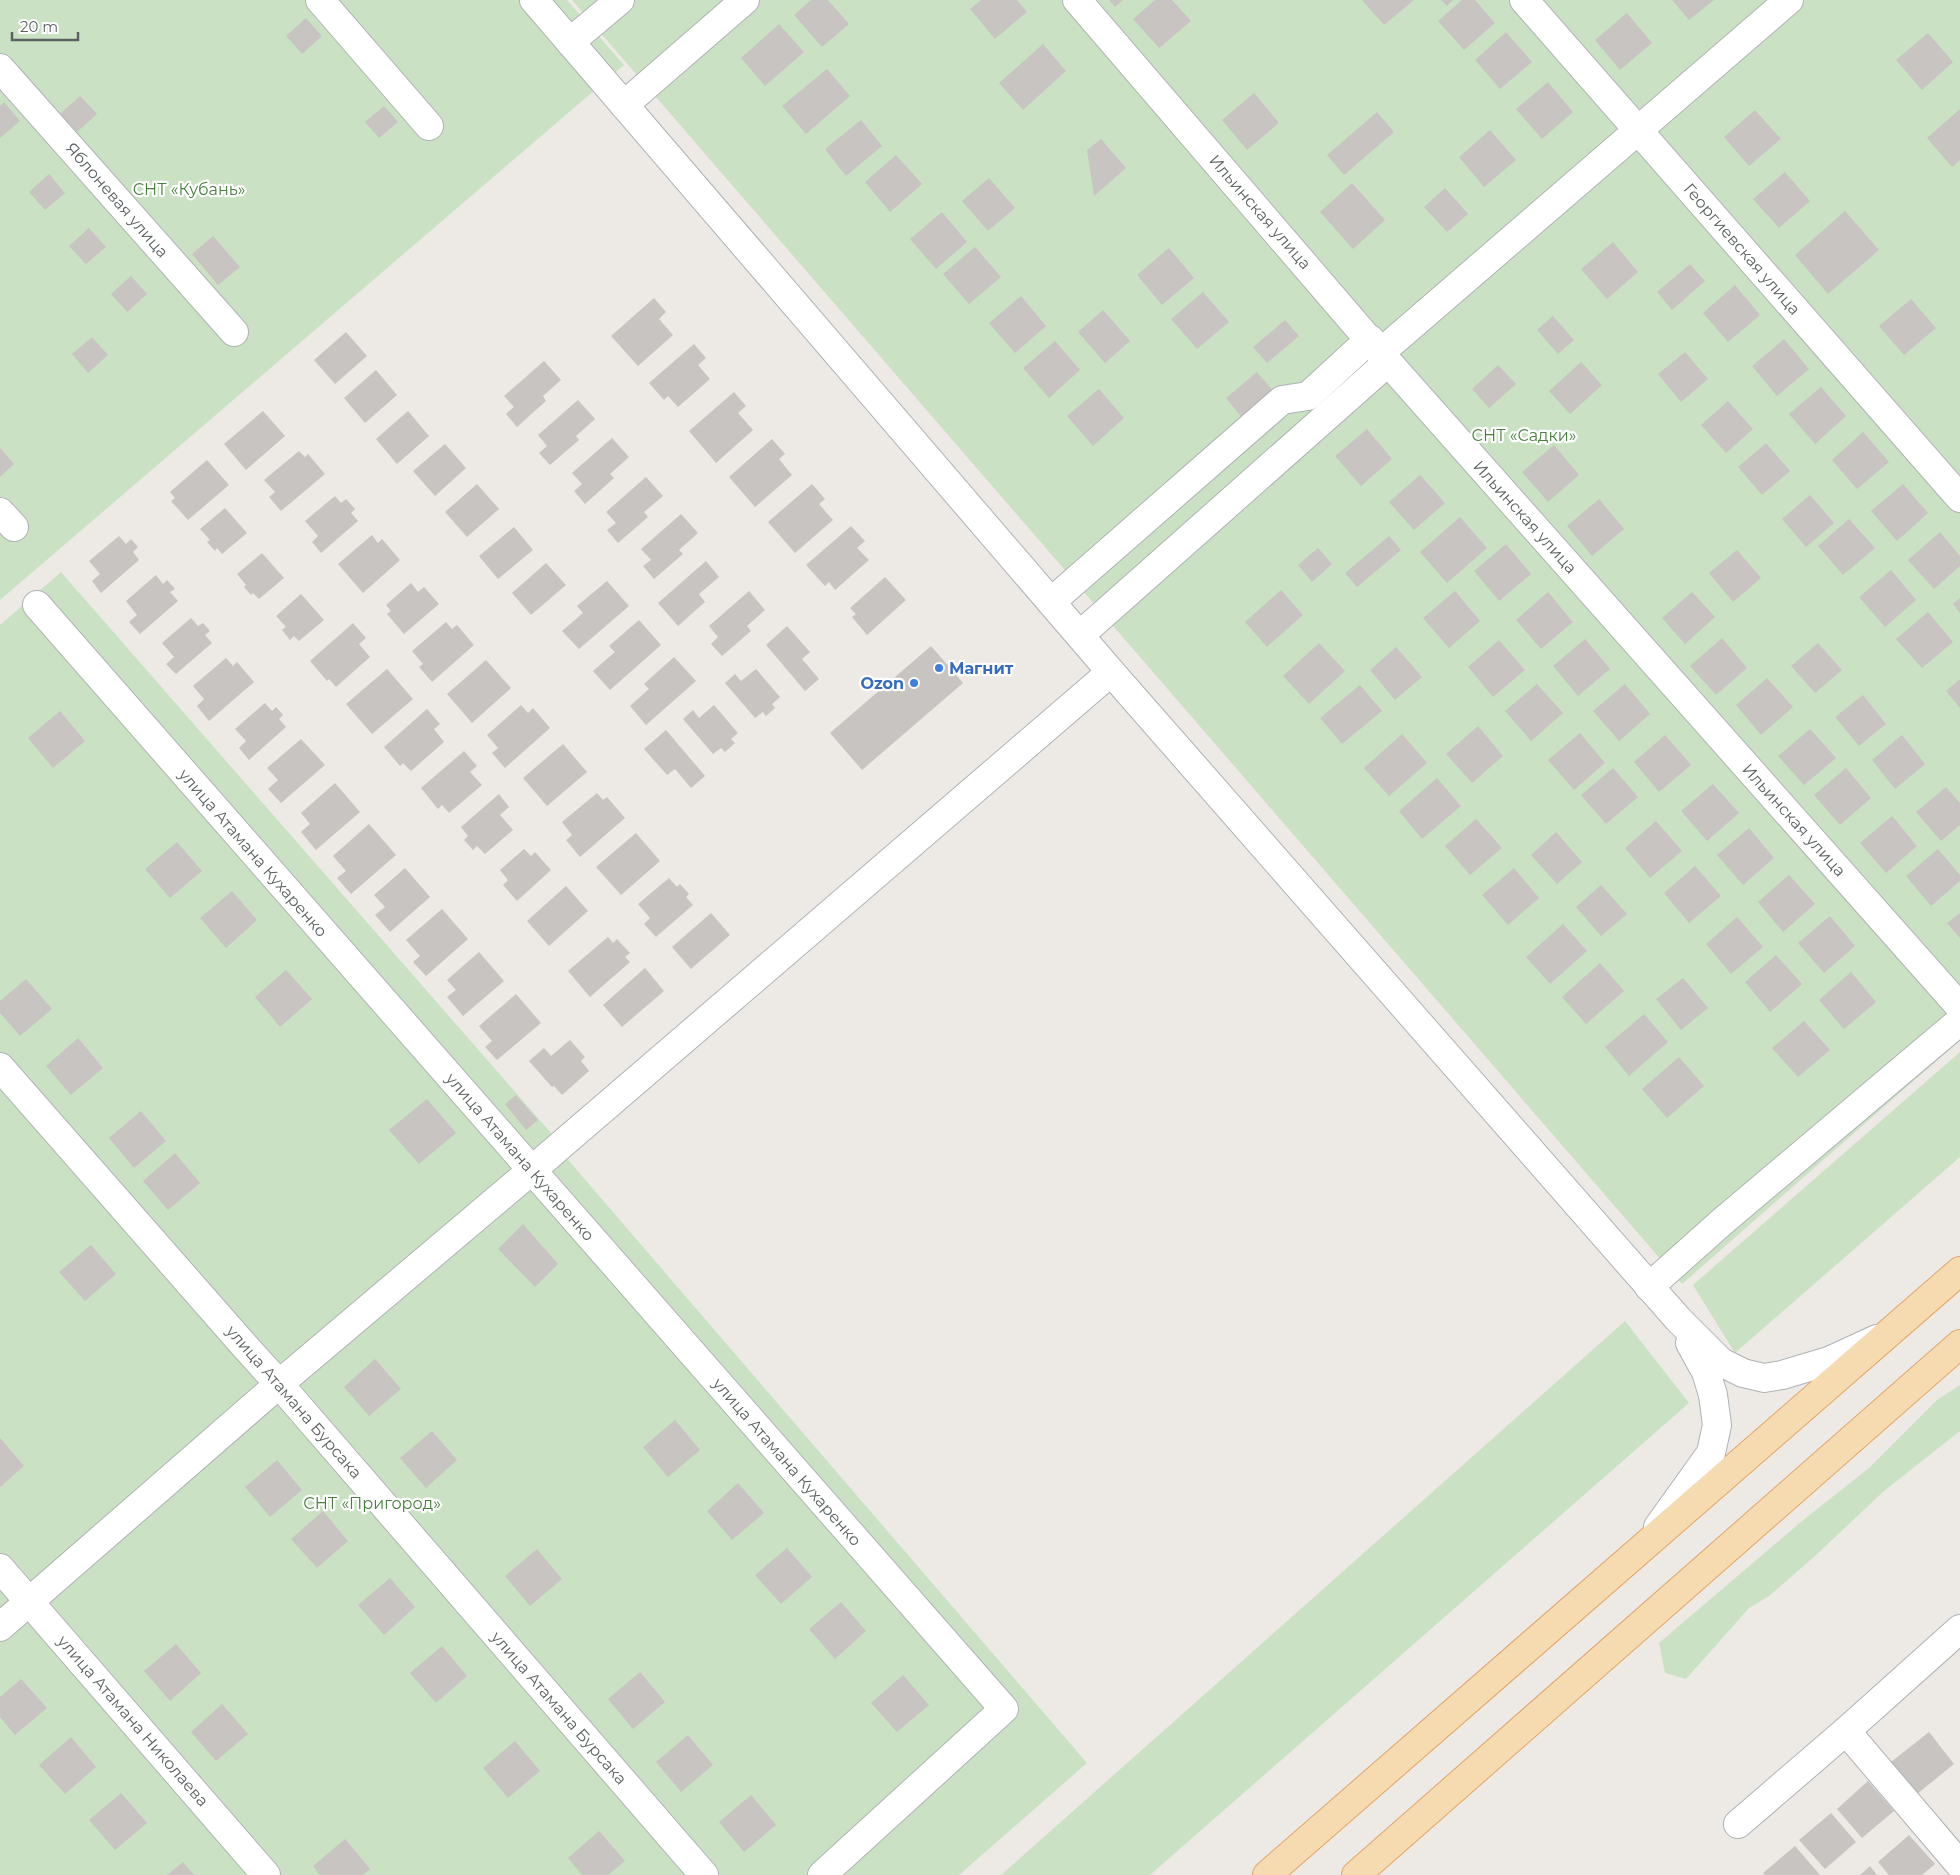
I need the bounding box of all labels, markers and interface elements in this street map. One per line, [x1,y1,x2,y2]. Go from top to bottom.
scale bar [12,10,79,42]
text: 20 m [20,17,58,36]
street label: Яблоневая улица [62,139,172,261]
street label: Ильинская улица [1205,151,1315,273]
street label: Георгиевская улица [1680,179,1804,319]
park label: СНТ «Кубань» [133,180,245,199]
park label: СНТ «Садки» [1472,426,1576,445]
street label: Ильинская улица [1469,457,1581,577]
place label: Магнит [949,659,1014,678]
marker: Магнит [933,662,945,674]
place label: Ozon [860,674,904,693]
marker: Ozon [908,677,920,689]
street label: Ильинская улица [1738,760,1850,880]
street label: улица Атамана Кухаренко [174,764,331,941]
street label: улица Атамана Кухаренко [441,1068,598,1245]
street label: улица Атамана Бурсака [222,1321,366,1482]
street label: улица Атамана Кухаренко [708,1373,865,1550]
park label: СНТ «Пригород» [303,1494,441,1513]
street label: улица Атамана Бурсака [487,1627,631,1788]
street label: улица Атамана Николаева [53,1631,212,1810]

